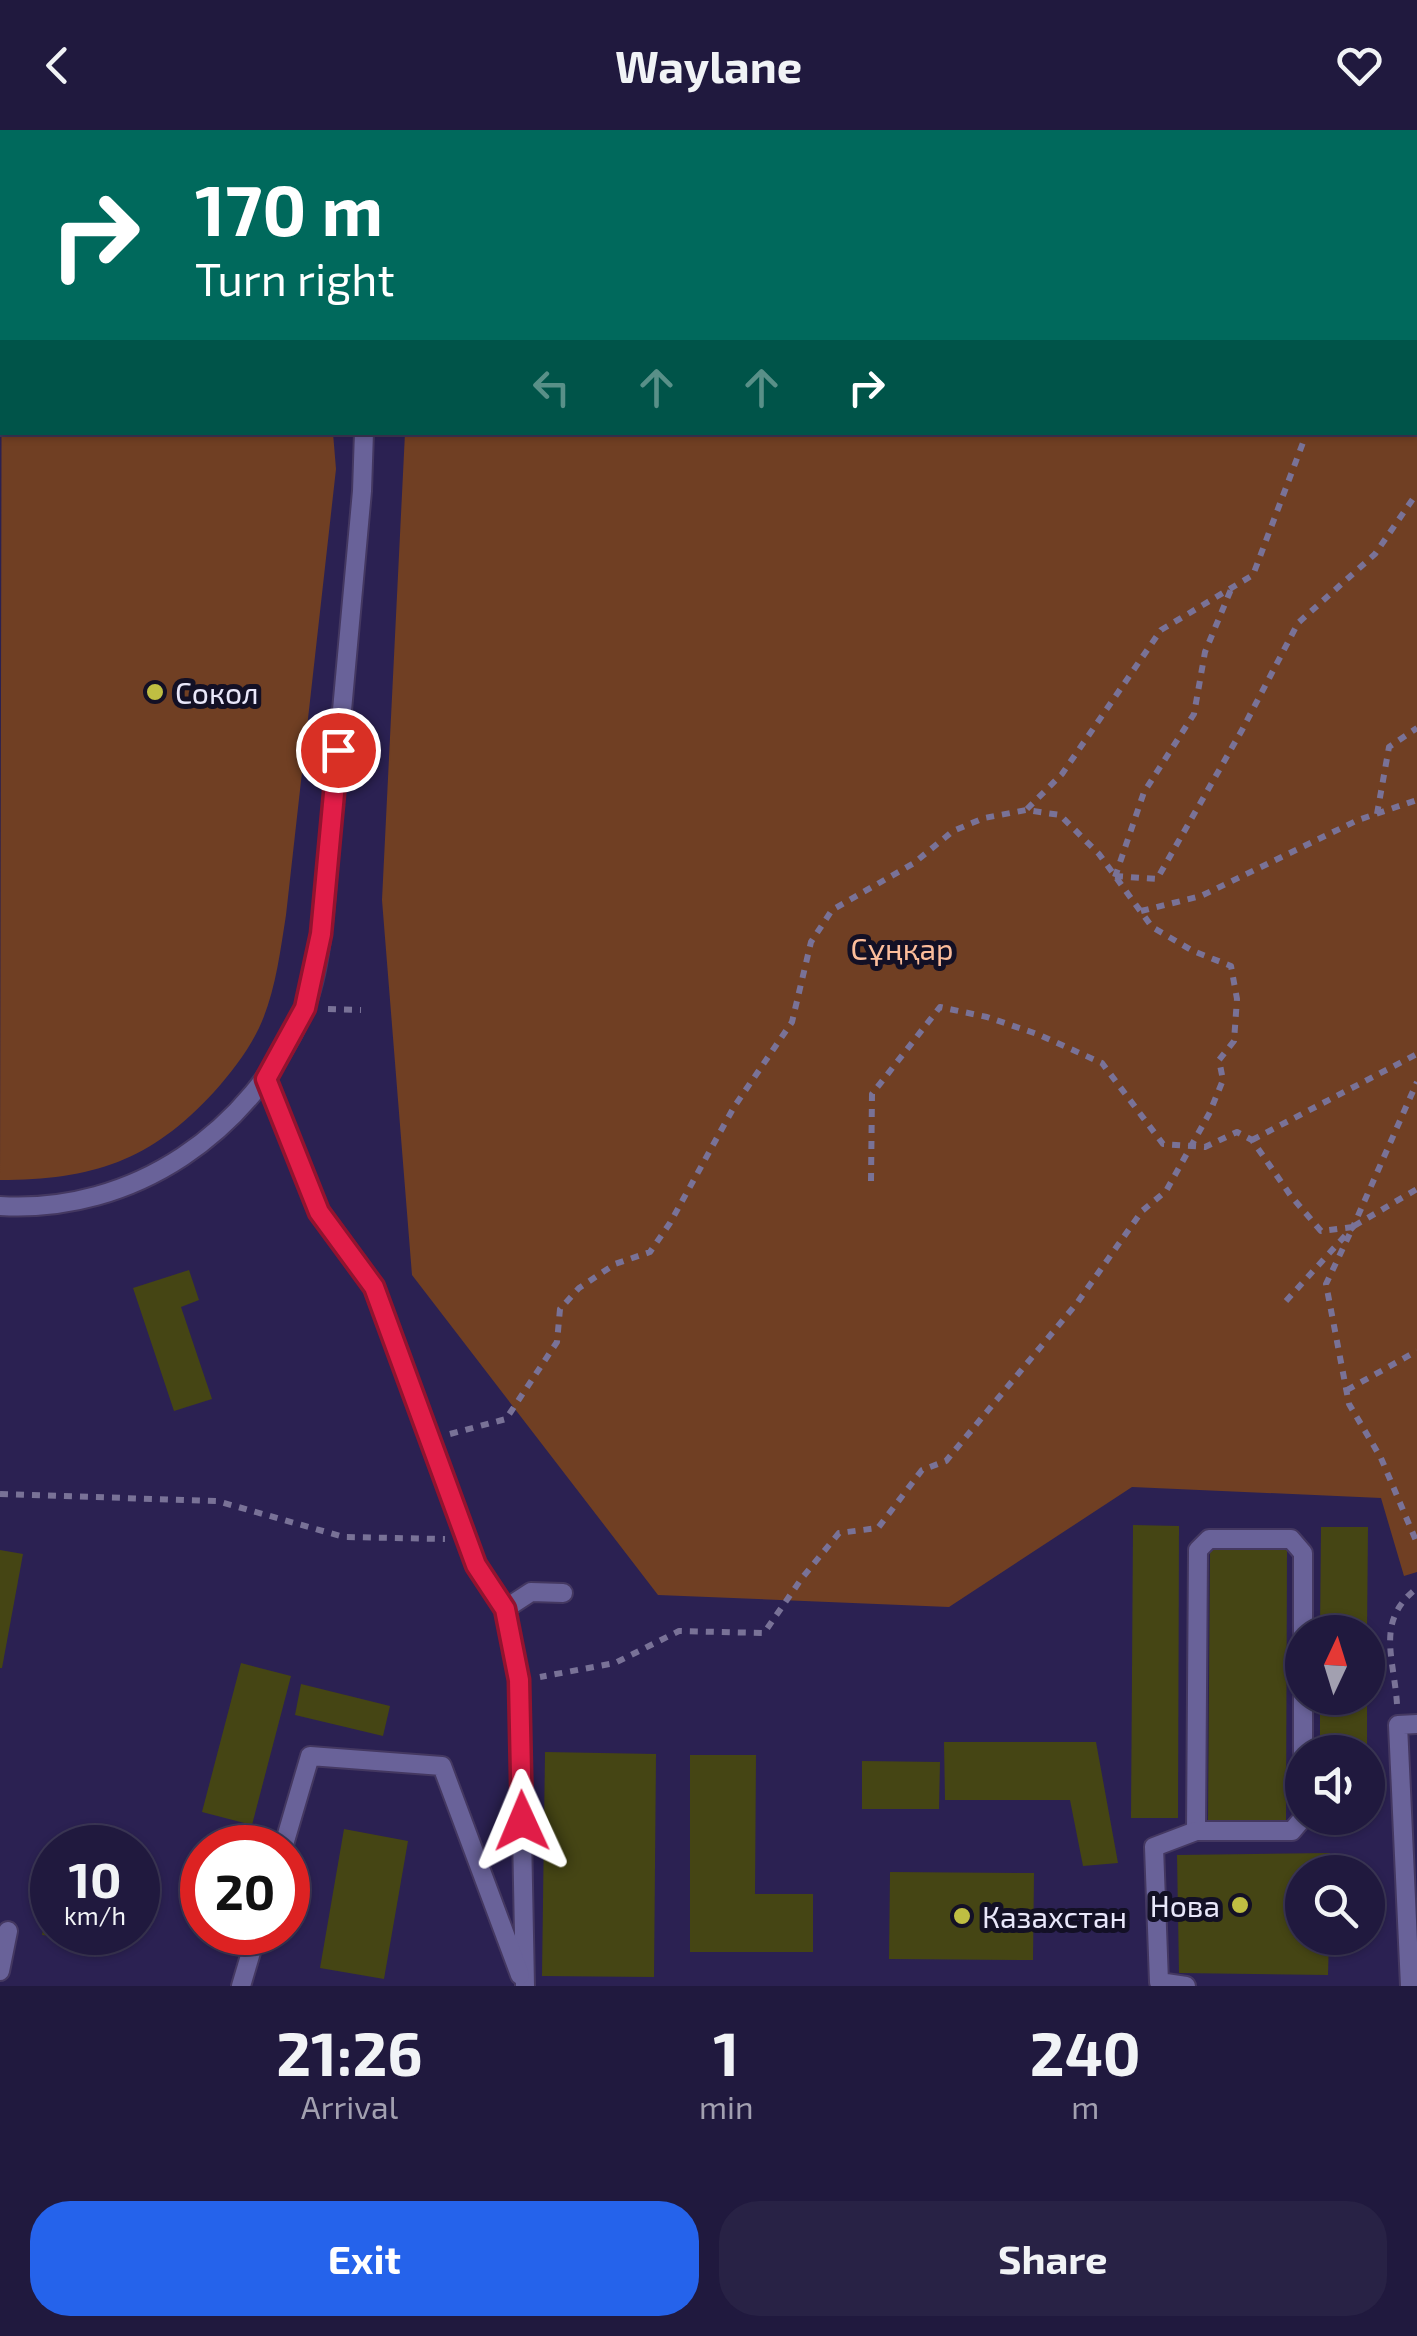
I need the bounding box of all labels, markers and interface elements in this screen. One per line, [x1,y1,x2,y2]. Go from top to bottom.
icon: back [30,38,85,93]
text: Waylane [615,38,802,92]
icon: heart [1332,38,1387,93]
text: 170 m [195,166,383,250]
icon: right [30,170,160,300]
text: Turn right [195,251,395,305]
icon: left [524,360,579,415]
icon: ahead [629,360,684,415]
icon: ahead [734,360,789,415]
icon: right [839,360,894,415]
place label: Сокол [175,674,259,710]
marker: Сокол [144,681,166,703]
pin [296,708,381,793]
icon: arrive [311,723,366,778]
park label: Сұңқар [851,930,953,966]
north arrow [1285,1615,1385,1715]
map controls [1285,1615,1385,1955]
button: sound [1285,1735,1385,1835]
position arrow [470,1769,574,1873]
speed limit sign: 20 [180,1825,310,1955]
text: 10 [68,1848,122,1908]
button: search [1285,1855,1385,1955]
place label: Нова [1150,1887,1220,1923]
marker: Нова [1229,1894,1251,1916]
place label: Казахстан [982,1898,1127,1934]
text: km/h [64,1900,126,1930]
marker: Казахстан [951,1905,973,1927]
text: 21:26 [276,2016,423,2088]
text: 1 [713,2016,739,2088]
text: 240 [1030,2016,1141,2088]
text: Arrival [301,2087,398,2125]
text: min [699,2087,754,2125]
text: m [1071,2087,1099,2125]
button: Exit [30,2201,699,2316]
button: Share [719,2201,1387,2316]

